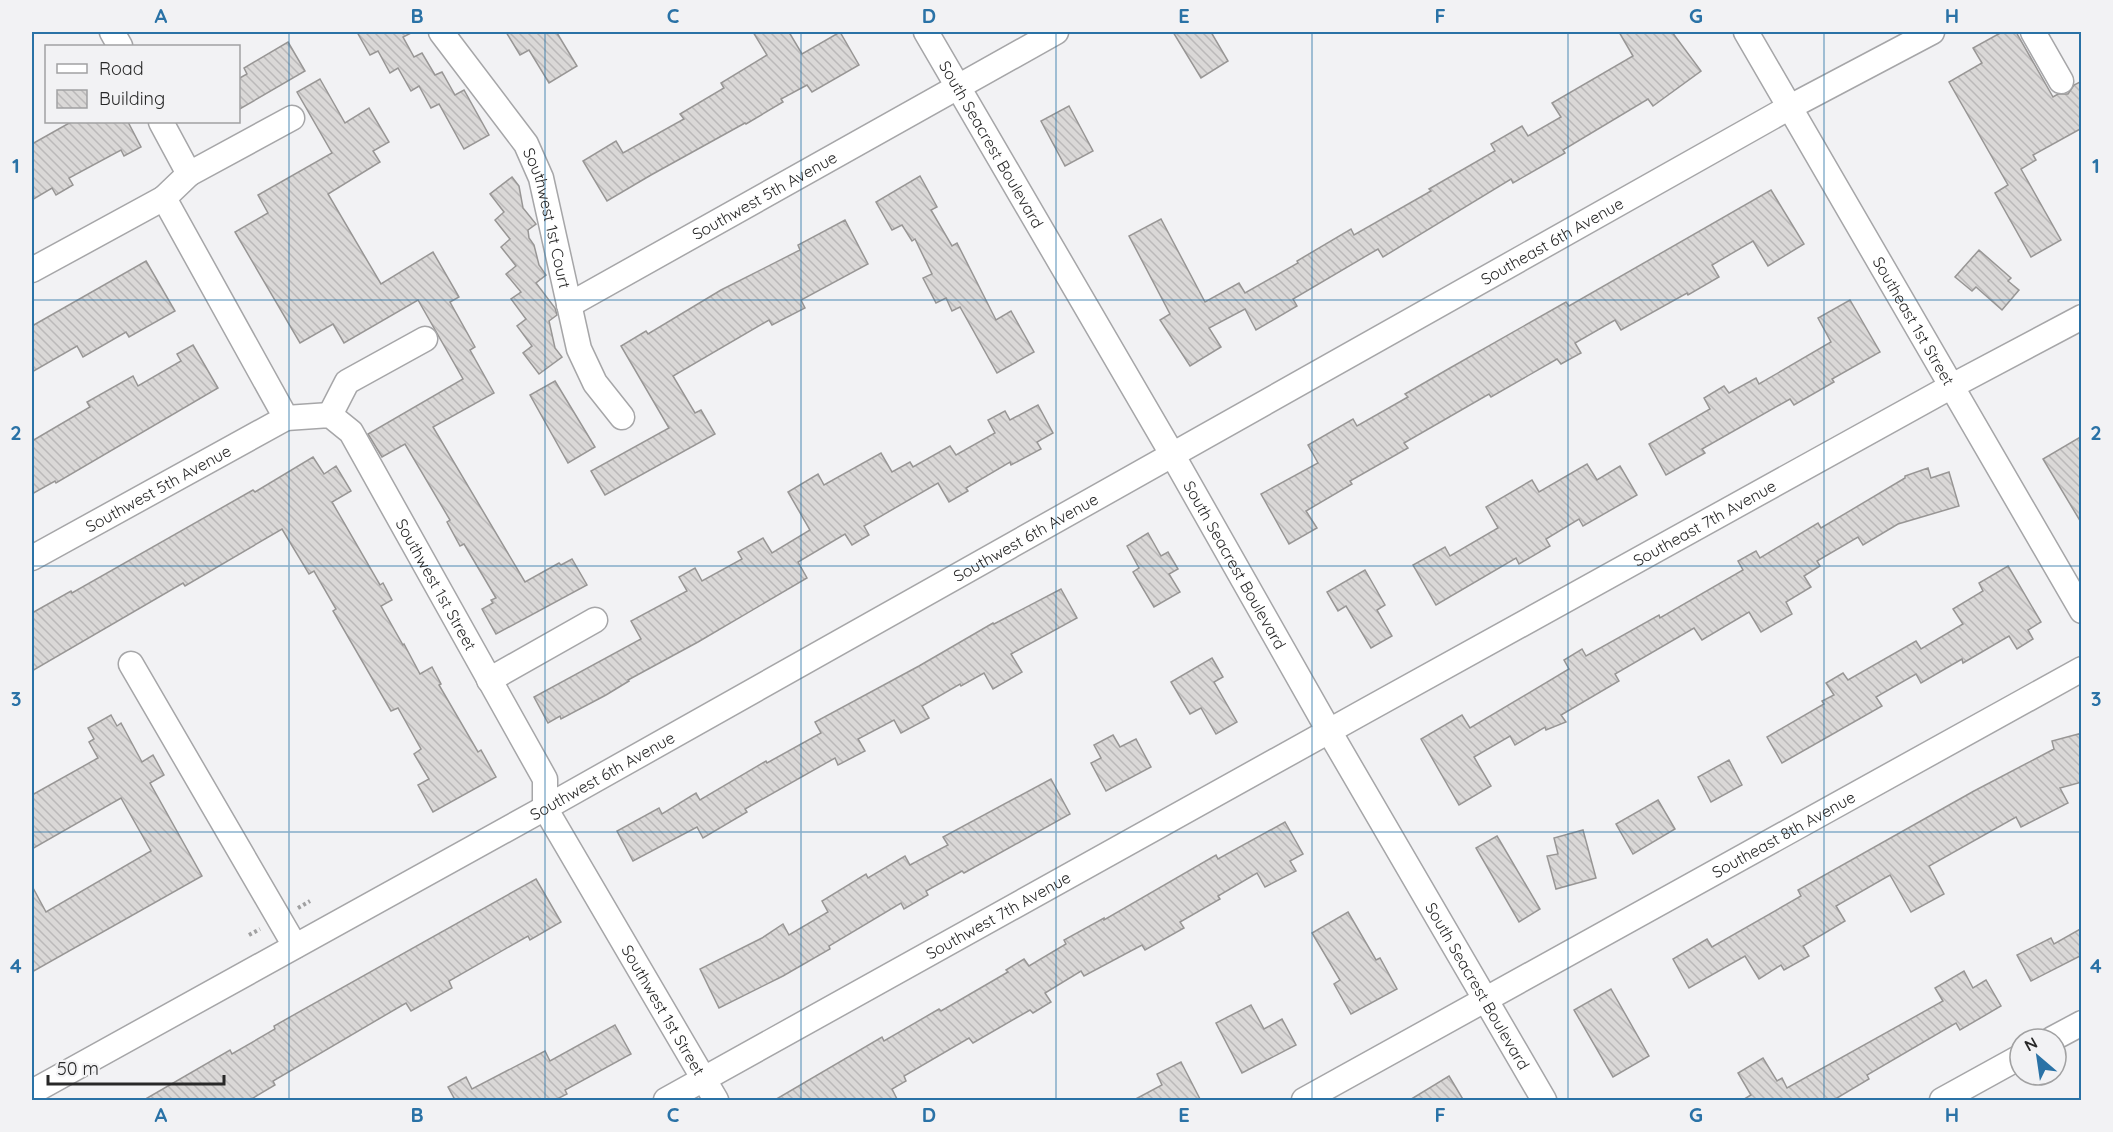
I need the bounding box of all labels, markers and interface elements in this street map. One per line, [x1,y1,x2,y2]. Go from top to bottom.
text: A [155,3,168,28]
text: B [410,3,424,28]
text: C [667,3,680,28]
text: D [922,3,936,28]
text: E [1178,3,1190,28]
text: F [1434,3,1446,28]
text: G [1689,3,1703,28]
text: H [1945,3,1959,28]
legend [45,45,240,123]
text: Road [99,57,144,80]
street label: South Seacrest Boulevard [935,57,1048,232]
text: Building [99,87,165,110]
street label: Southwest 1st Court [519,145,575,290]
street label: Southwest 5th Avenue [688,147,840,244]
text: 1 [12,153,20,178]
text: 1 [2092,153,2100,178]
street label: Southeast 6th Avenue [1477,193,1627,289]
street label: Southeast 1st Street [1868,253,1959,389]
text: 2 [10,420,22,445]
text: 2 [2090,420,2102,445]
street label: Southwest 5th Avenue [82,440,234,537]
street label: Southeast 7th Avenue [1630,475,1779,571]
street label: South Seacrest Boulevard [1179,477,1291,653]
street label: Southwest 6th Avenue [950,489,1102,586]
street label: Southwest 1st Street [391,515,481,654]
text: 3 [11,686,21,711]
text: 3 [2091,686,2101,711]
street label: Southwest 6th Avenue [526,727,678,824]
street label: Southeast 8th Avenue [1708,787,1859,882]
street label: Southwest 7th Avenue [922,867,1074,963]
street label: South Seacrest Boulevard [1421,899,1534,1073]
street label: Southwest 1st Street [617,941,709,1079]
text: 4 [10,953,22,978]
text: 4 [2090,953,2102,978]
north arrow [2008,1027,2068,1087]
text: N [2021,1032,2041,1055]
scale bar [48,1048,224,1086]
text: 50 m [57,1057,99,1080]
text: A [155,1102,168,1127]
text: B [410,1102,424,1127]
text: C [667,1102,680,1127]
text: D [922,1102,936,1127]
text: E [1178,1102,1190,1127]
text: F [1434,1102,1446,1127]
text: G [1689,1102,1703,1127]
text: H [1945,1102,1959,1127]

